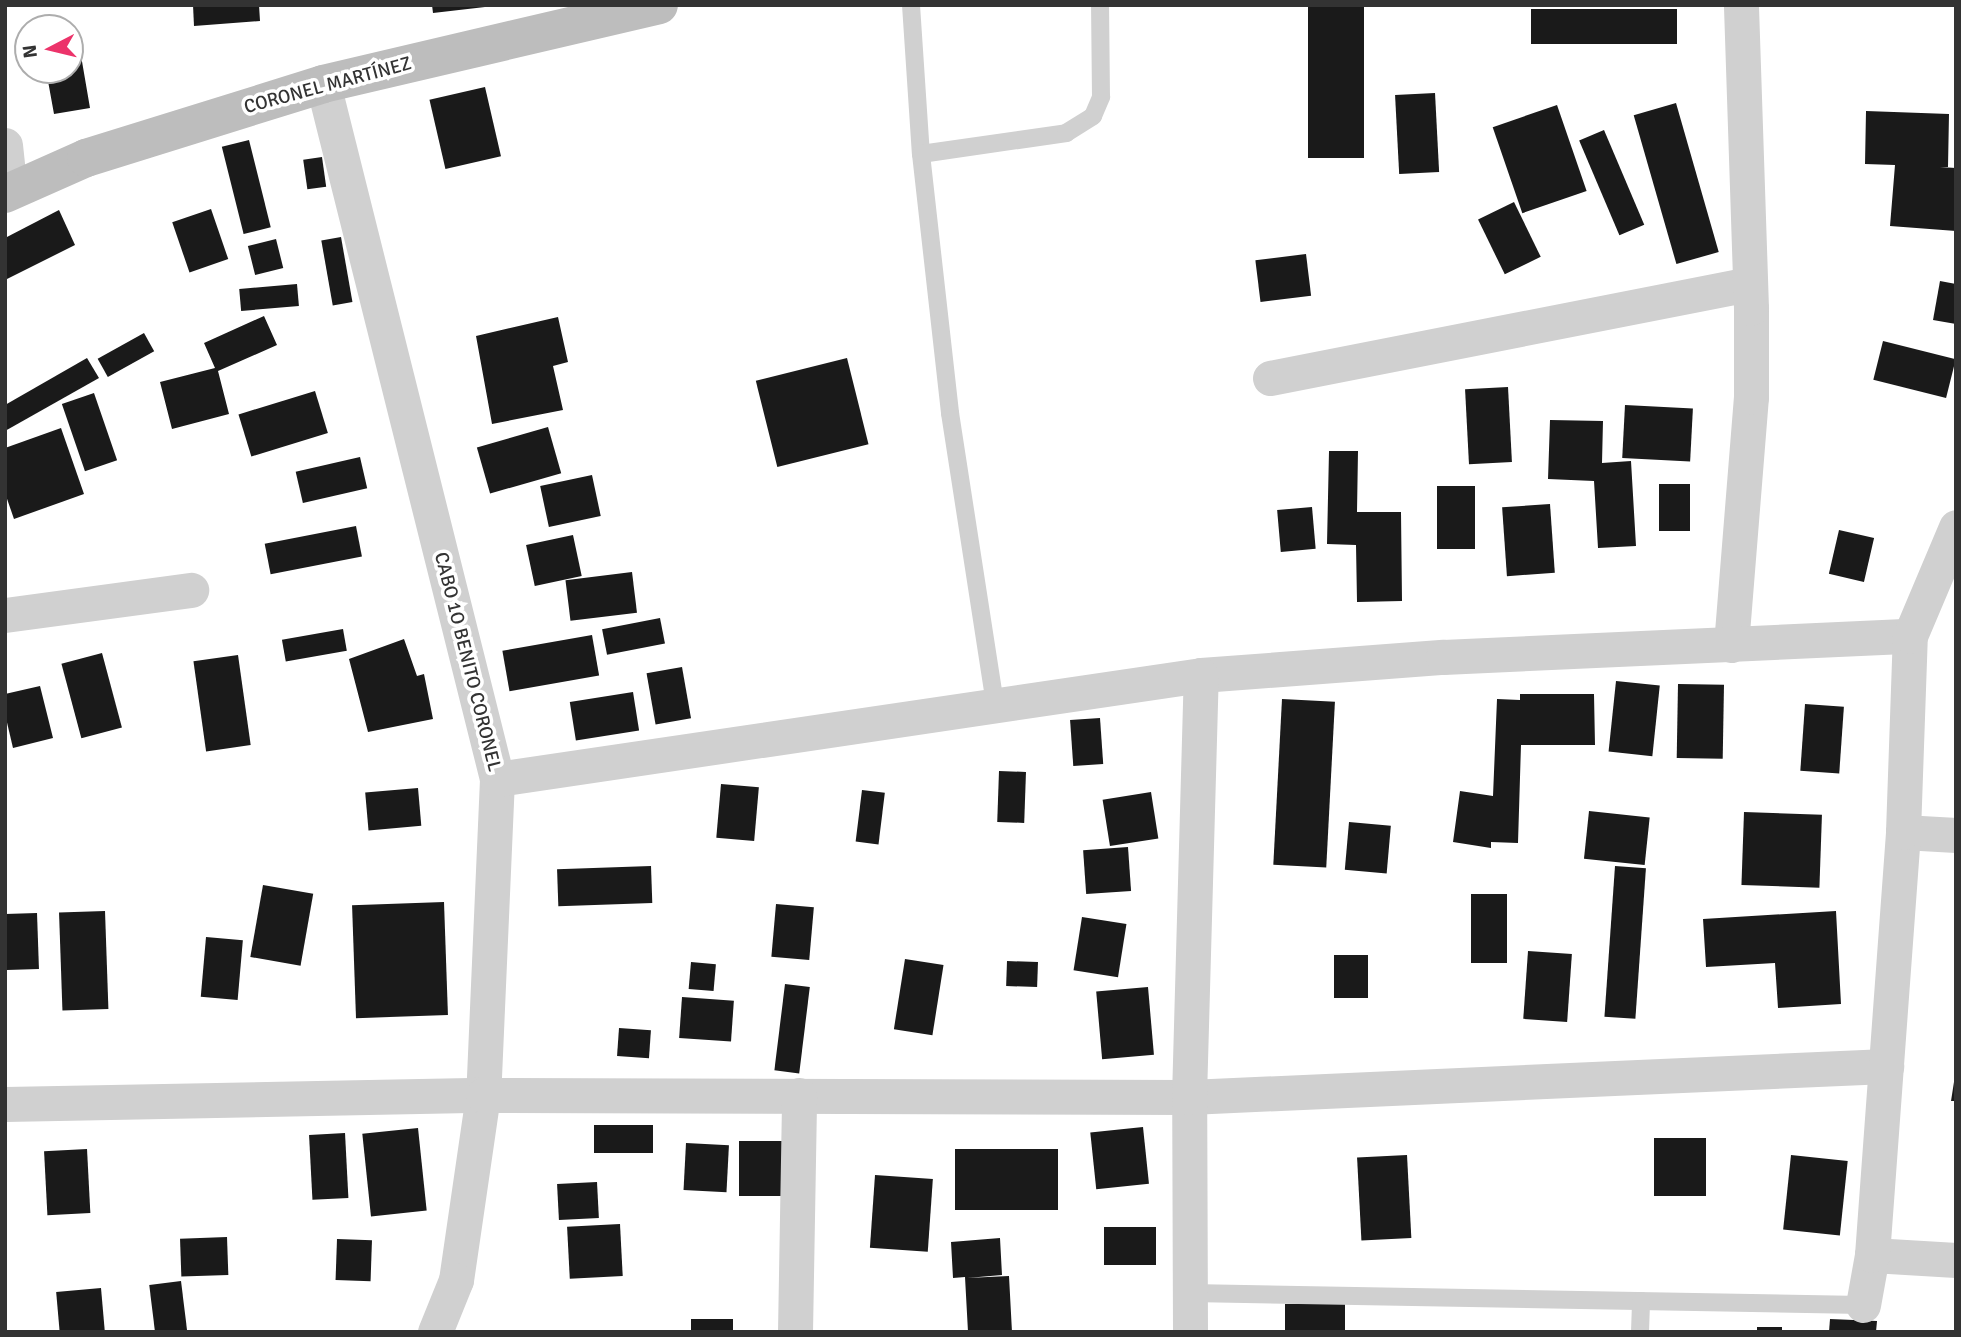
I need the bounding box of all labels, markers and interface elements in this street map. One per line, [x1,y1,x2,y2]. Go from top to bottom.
north arrow [14,14,84,84]
text: N [17,43,43,59]
street label: CORONEL MARTÍNEZ [242,53,414,119]
street label: CABO 1O BENITO CORONEL [429,550,505,774]

